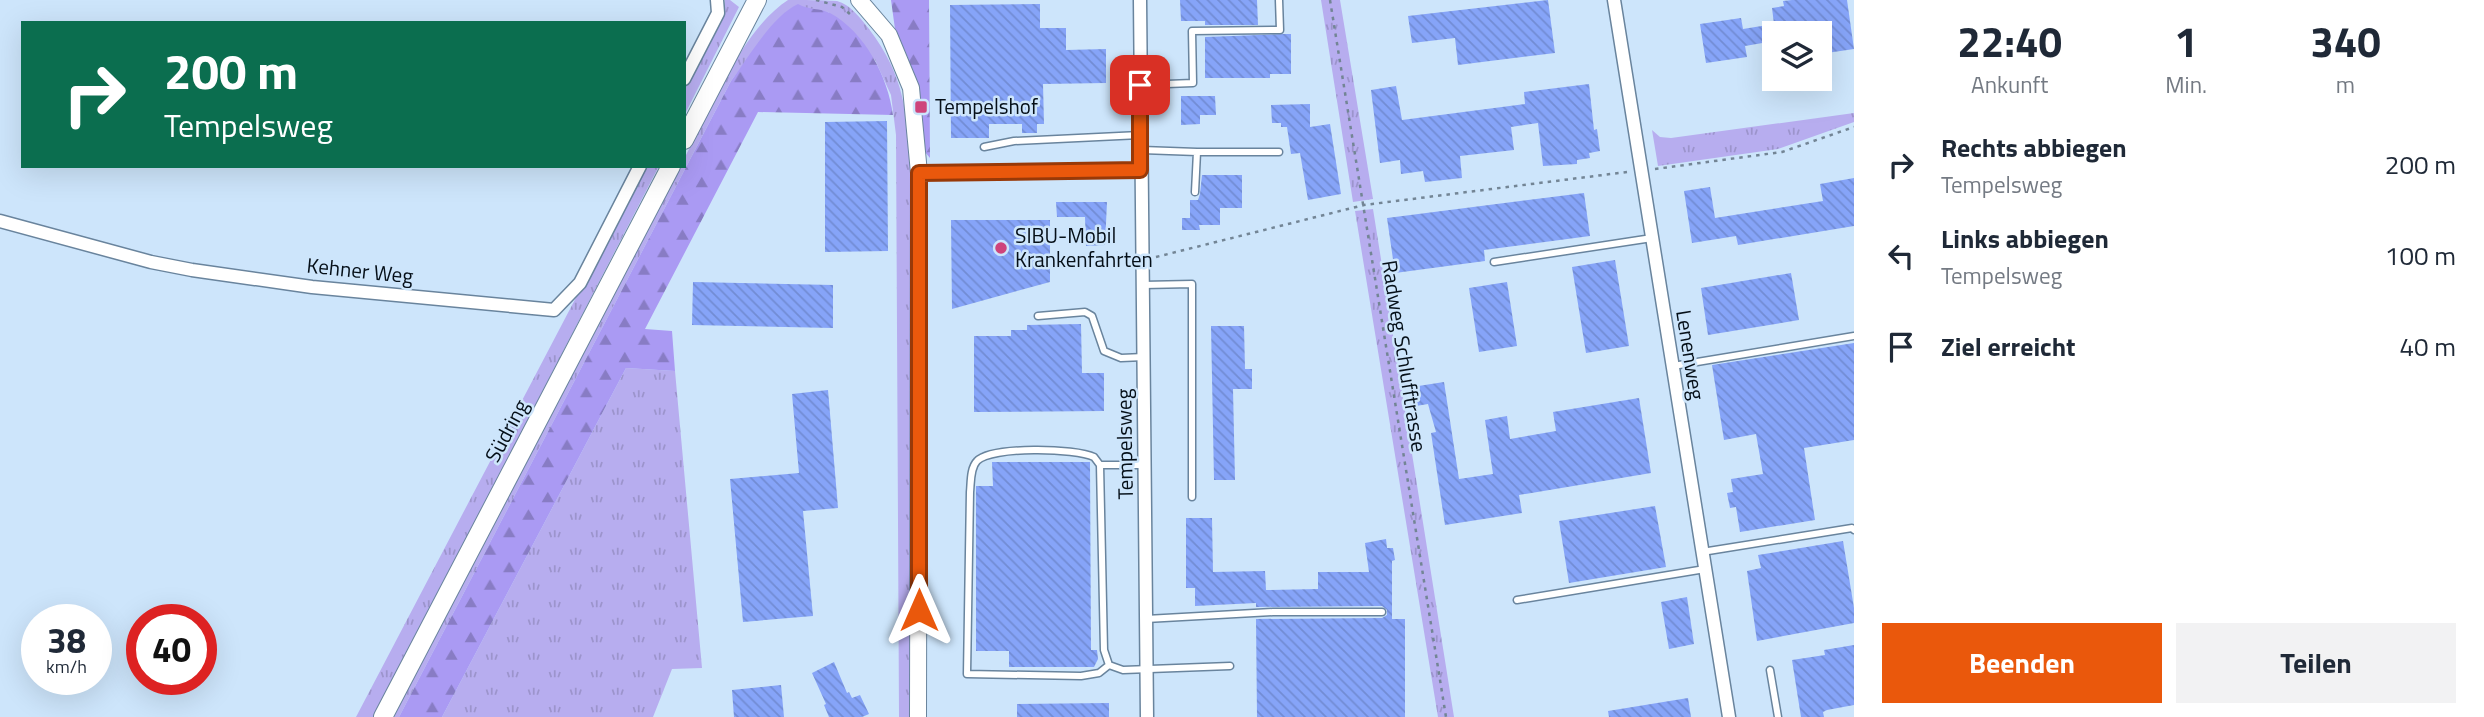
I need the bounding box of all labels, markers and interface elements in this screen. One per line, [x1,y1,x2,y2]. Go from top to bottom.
text: 22:40 [1957,9,2062,73]
text: 1 [2174,9,2198,73]
text: 340 [2310,9,2381,73]
map controls [1762,21,1832,91]
button: layers [1762,21,1832,91]
text: 200 m [164,33,298,108]
icon: right [49,49,140,140]
pin [1110,55,1170,115]
icon: arrive [1121,66,1159,104]
text: Ankunft [1971,67,2048,102]
text: Min. [2165,67,2207,102]
text: m [2336,67,2355,102]
place label: Tempelshof [935,90,1038,122]
marker: Tempelshof [913,99,929,115]
text: Tempelsweg [164,101,333,149]
text: Rechts abbiegen [1941,128,2127,167]
text: 200 m [2385,145,2456,184]
icon: right [1882,146,1920,184]
text: Tempelsweg [1941,167,2062,202]
place label: SIBU-Mobil Krankenfahrten [1015,219,1153,275]
text: Links abbiegen [1941,219,2109,258]
text: 100 m [2385,236,2456,275]
icon: left [1882,237,1920,275]
marker: SIBU-Mobil Krankenfahrten [993,240,1009,256]
street label: Kehner Weg [305,249,415,292]
street label: Radweg Schlufftrasse [1374,258,1436,454]
text: Tempelsweg [1941,258,2062,293]
street label: Lenenweg [1668,307,1714,402]
text: Ziel erreicht [1941,327,2076,366]
text: 40 m [2399,327,2456,366]
icon: arrive [1882,328,1920,366]
street label: Tempelsweg [1107,388,1141,500]
street label: Südring [476,393,536,468]
position arrow [882,573,956,647]
speed limit sign: 40 [126,604,217,695]
text: 38 [47,613,86,667]
button: Beenden [1882,623,2162,703]
button: Teilen [2176,623,2456,703]
text: km/h [46,653,87,680]

